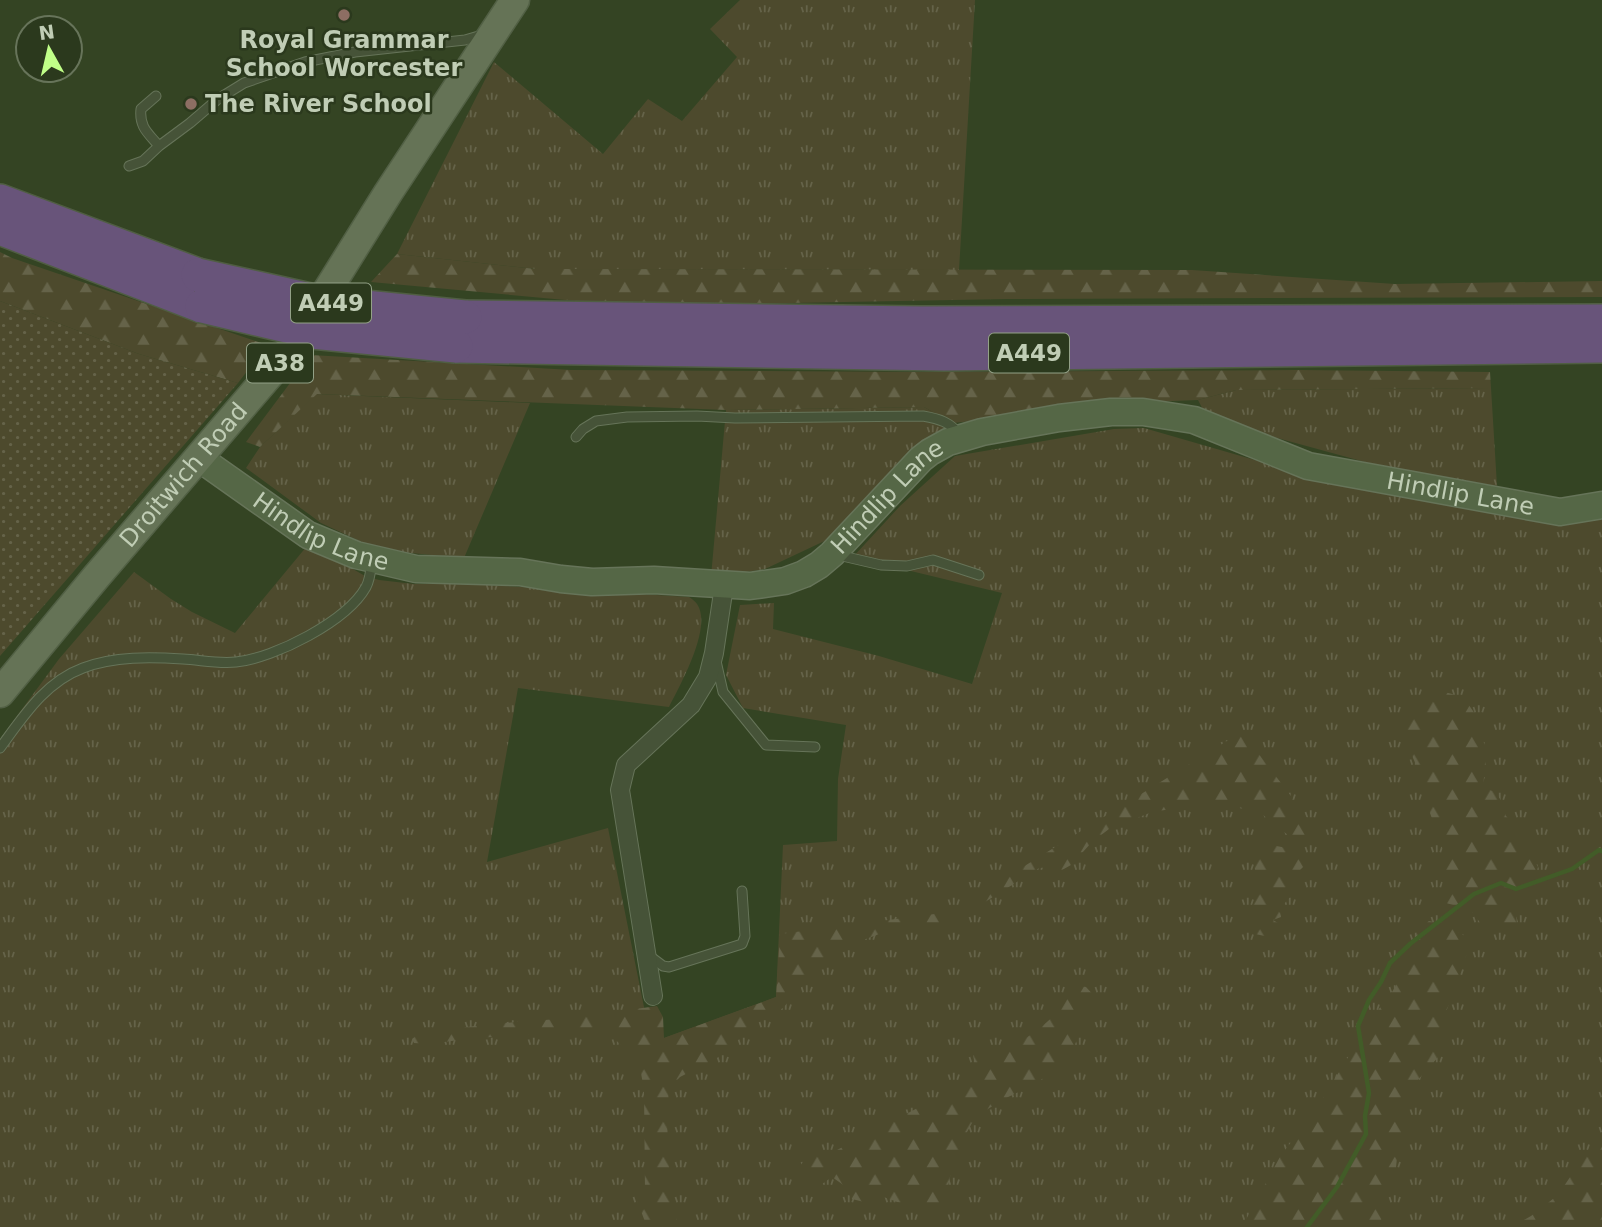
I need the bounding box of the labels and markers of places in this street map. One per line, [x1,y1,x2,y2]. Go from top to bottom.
marker: Royal Grammar School Worcester [336,7,352,23]
place label: Royal Grammar School Worcester [226,26,462,82]
place label: The River School [205,90,432,118]
marker: The River School [183,96,199,112]

